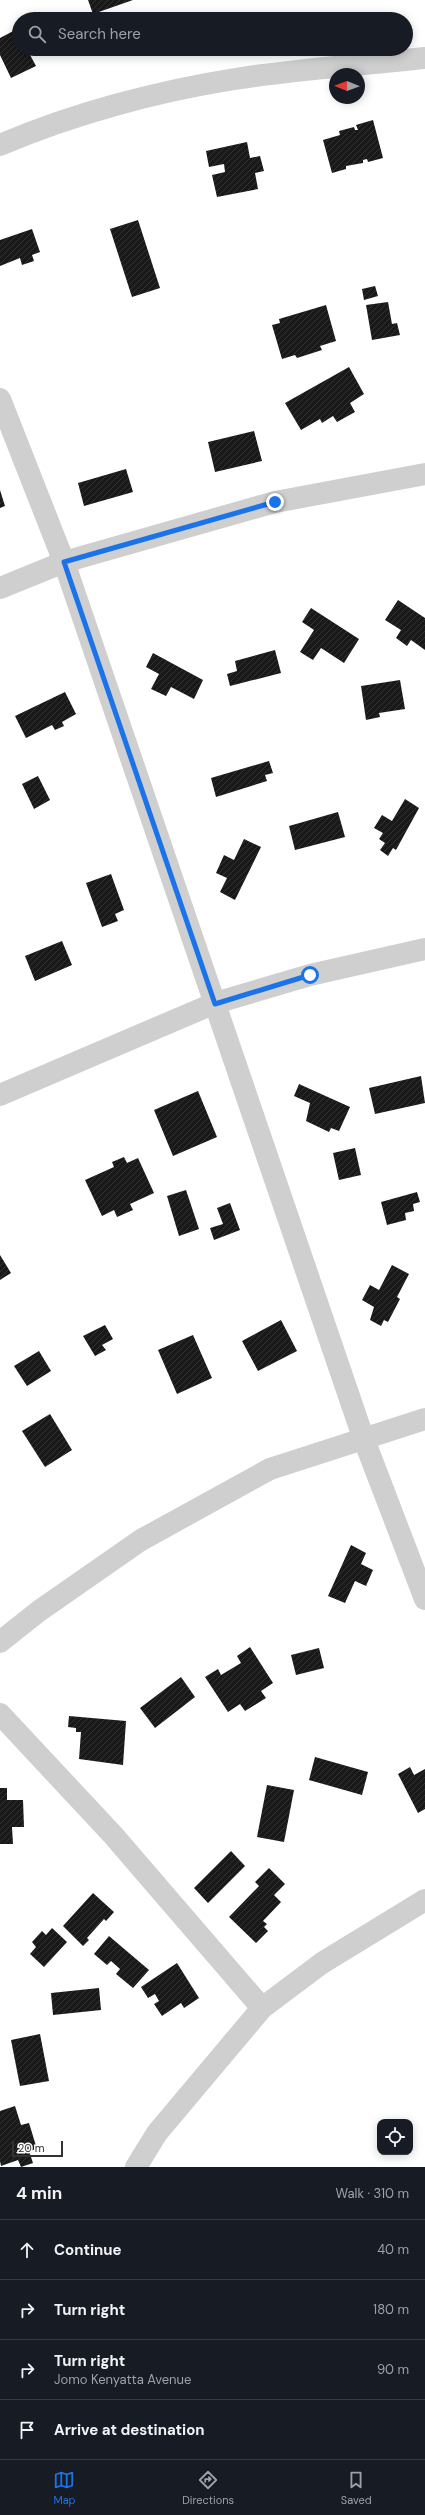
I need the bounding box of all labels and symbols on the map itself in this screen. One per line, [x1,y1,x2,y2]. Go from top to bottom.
north arrow [329,68,365,104]
route end [266,493,284,511]
route start [301,966,319,984]
scale bar [12,2139,63,2158]

